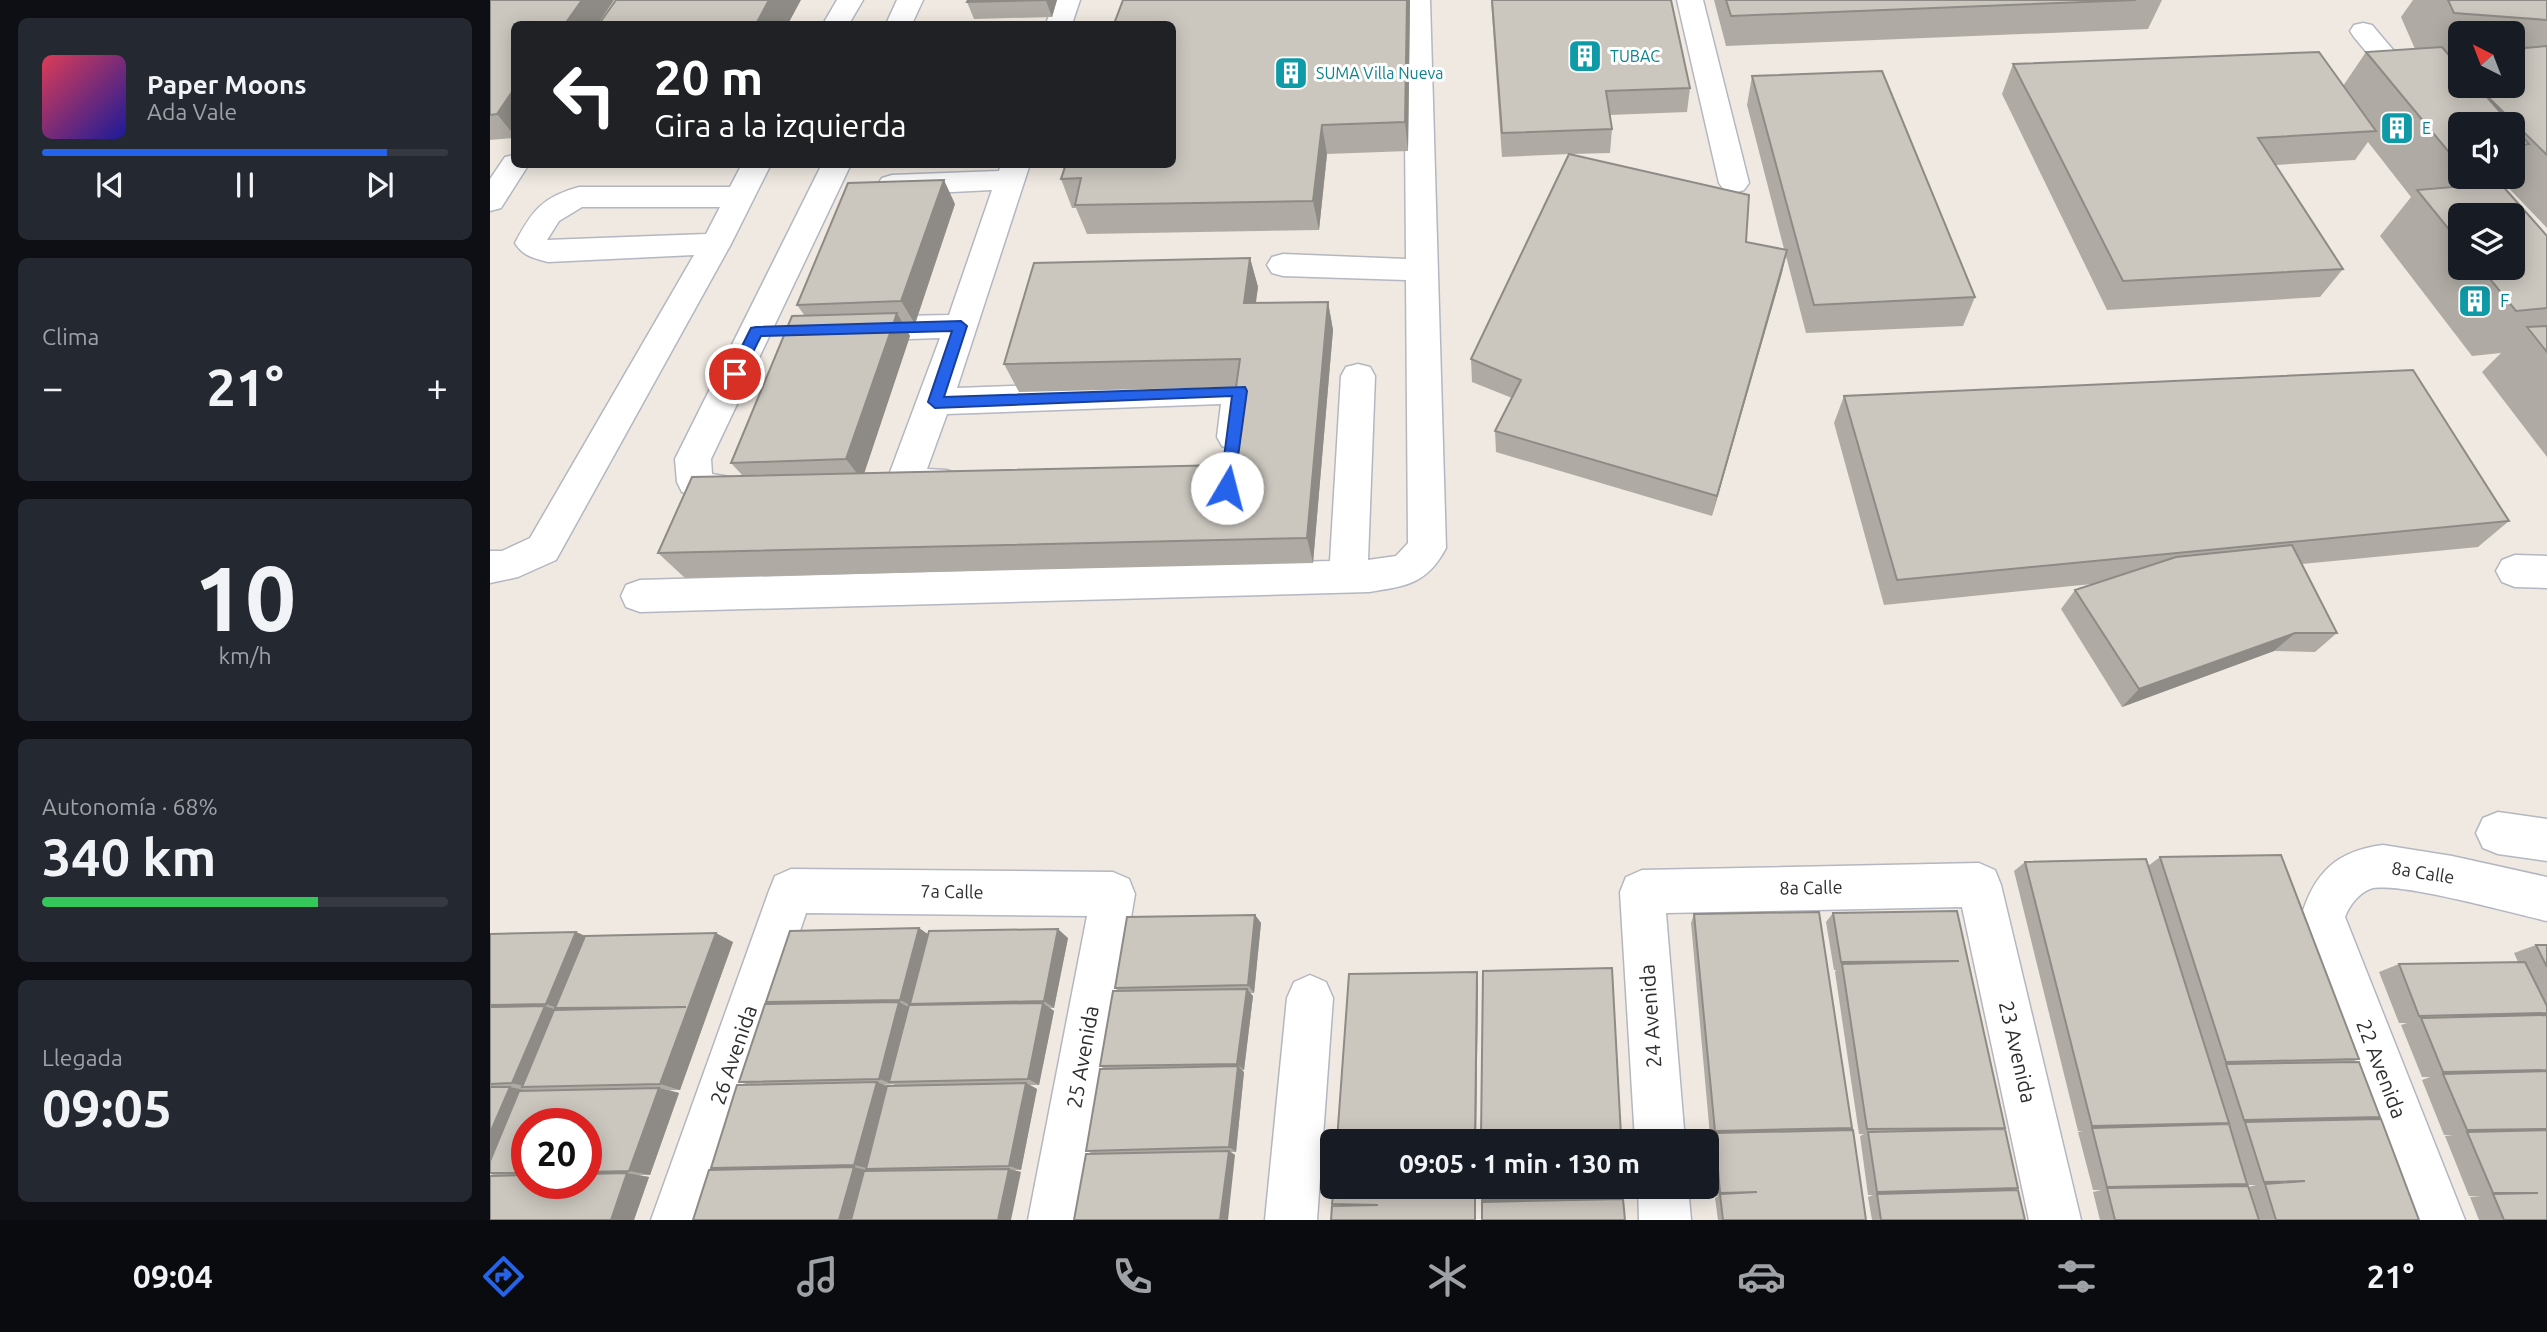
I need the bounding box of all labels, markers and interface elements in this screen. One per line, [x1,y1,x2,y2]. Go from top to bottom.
north arrow [2448,21,2525,98]
map controls [2448,21,2525,280]
building icon: TUBAC [1566,37,1604,75]
place label: TUBAC [1610,47,1660,65]
icon: left [539,49,630,140]
text: 20 m [654,49,763,104]
building icon: SUMA Villa Nueva [1272,54,1310,92]
place label: SUMA Villa Nueva [1316,64,1444,82]
text: Paper Moons [147,70,306,99]
text: Ada Vale [147,99,237,124]
text: Gira a la izquierda [654,107,907,143]
building icon: E [2378,109,2416,147]
button: sound [2448,112,2525,189]
place label: E [2422,119,2431,137]
icon: previous [91,166,129,204]
icon: pause [226,166,264,204]
icon: next [361,166,399,204]
button: layers [2448,203,2525,280]
building icon: F [2456,282,2494,320]
place label: F [2500,290,2509,310]
text: Clima [42,324,99,349]
pin [705,344,765,404]
icon: arrive [716,355,754,393]
text: 21° [206,358,284,416]
text: − [42,366,63,408]
text: + [427,366,448,408]
position arrow [1190,451,1264,525]
text: 10 [194,546,296,648]
text: km/h [218,643,272,668]
text: Autonomía · 68% [42,794,218,819]
text: 340 km [42,828,216,886]
street label: 8a Calle [2390,857,2456,887]
street label: 8a Calle [1779,876,1843,898]
street label: 7a Calle [920,880,984,902]
street label: 24 Avenida [1634,963,1666,1069]
street label: 23 Avenida [1995,998,2041,1105]
street label: 26 Avenida [705,1002,761,1108]
street label: 25 Avenida [1061,1004,1103,1110]
street label: 22 Avenida [2352,1016,2412,1121]
text: Llegada [42,1045,123,1070]
text: 09:05 [42,1079,172,1137]
speed limit sign: 20 [511,1108,602,1199]
text: 09:05 · 1 min · 130 m [1399,1149,1640,1178]
icon: directions [479,1252,528,1301]
icon: music [793,1252,842,1301]
icon: phone [1108,1252,1157,1301]
icon: climate [1423,1252,1472,1301]
icon: car [1737,1252,1786,1301]
icon: filters [2052,1252,2101,1301]
text: 09:04 [133,1258,213,1294]
text: 21° [2367,1258,2414,1294]

